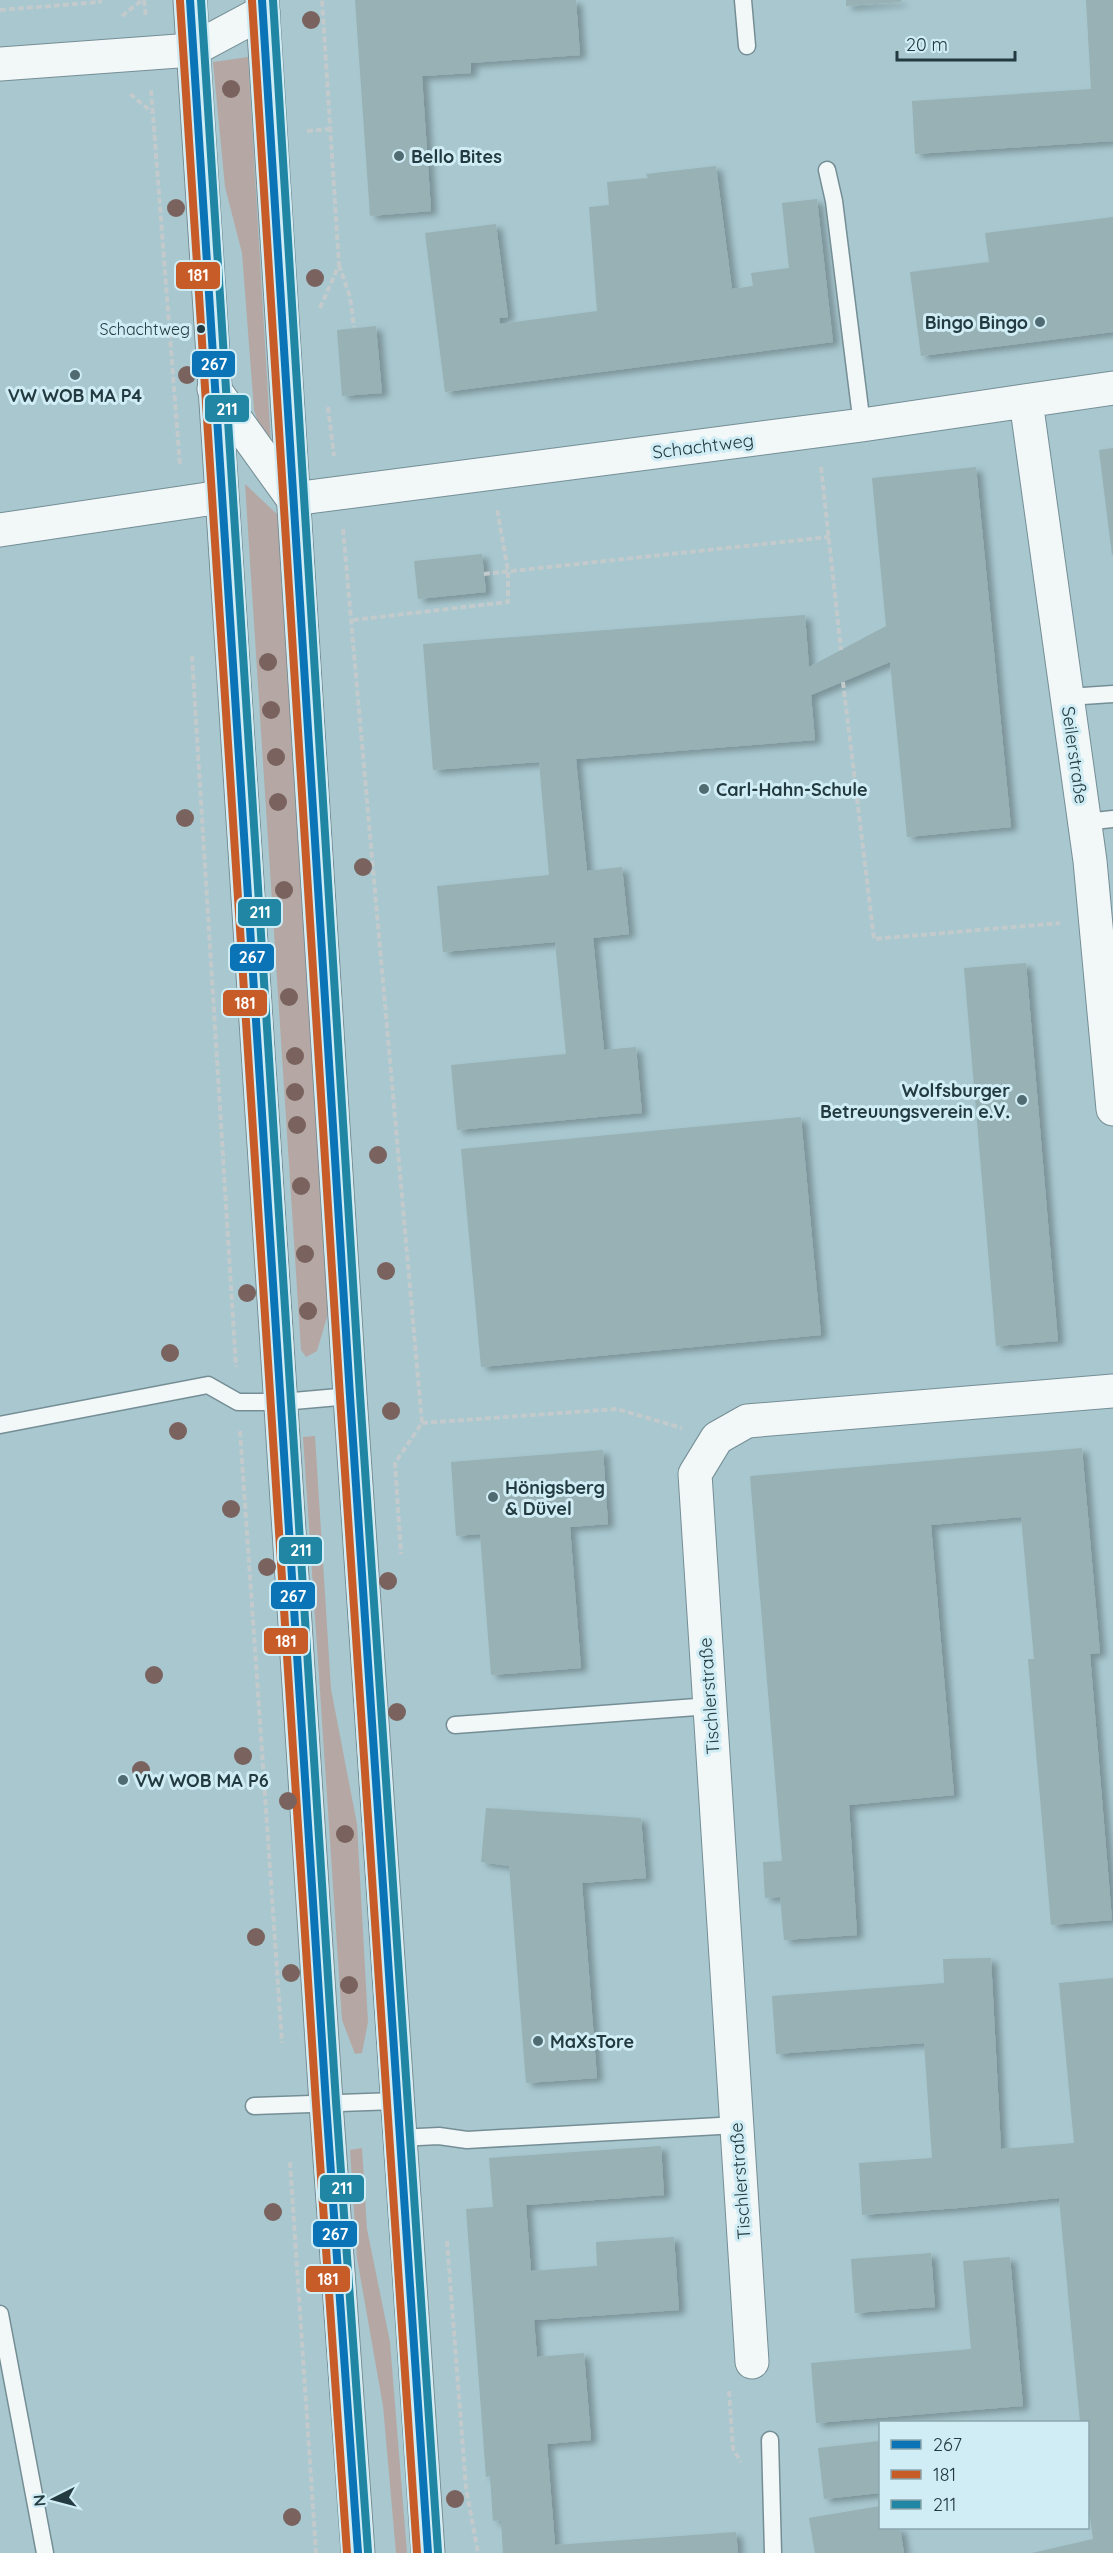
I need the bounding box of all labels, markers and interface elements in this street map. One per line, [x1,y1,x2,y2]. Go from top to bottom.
scale bar [897,24,1016,62]
text: 20 m [906,33,948,56]
place label: Bello Bites [411,145,502,168]
marker: Bello Bites [392,149,406,163]
line badge: 181 [175,261,221,290]
text: 181 [187,265,209,285]
place label: Bingo Bingo [925,311,1028,334]
marker: Bingo Bingo [1033,315,1047,329]
place label: Schachtweg [100,319,190,339]
marker: Schachtweg [195,323,207,335]
line badge: 267 [191,350,236,378]
text: 267 [201,354,228,374]
marker: VW WOB MA P4 [68,368,82,382]
place label: VW WOB MA P4 [8,384,143,407]
line badge: 211 [204,394,250,423]
text: 211 [216,399,238,419]
street label: Schachtweg [651,428,755,464]
street label: Seilerstraße [1057,705,1093,805]
place label: Carl-Hahn-Schule [716,778,868,801]
marker: Carl-Hahn-Schule [697,782,711,796]
line badge: 211 [237,898,282,927]
text: 211 [249,902,271,922]
line badge: 267 [229,943,275,972]
text: 267 [239,947,266,967]
line badge: 181 [222,989,268,1017]
text: 181 [234,993,256,1013]
place label: Wolfsburger Betreuungsverein e.V. [820,1079,1010,1123]
marker: Wolfsburger Betreuungsverein e.V. [1015,1093,1029,1107]
place label: Hönigsberg & Düvel [505,1476,605,1520]
marker: Hönigsberg & Düvel [486,1490,500,1504]
line badge: 211 [278,1536,323,1565]
text: 211 [290,1540,312,1560]
line badge: 267 [270,1581,316,1610]
text: 267 [280,1586,307,1606]
line badge: 181 [263,1627,309,1655]
text: 181 [275,1631,297,1651]
street label: Tischlerstraße [693,1637,725,1755]
place label: VW WOB MA P6 [135,1769,269,1792]
marker: VW WOB MA P6 [116,1773,130,1787]
place label: MaXsTore [550,2030,634,2053]
marker: MaXsTore [531,2034,545,2048]
street label: Tischlerstraße [724,2122,756,2240]
line badge: 211 [319,2174,365,2203]
text: 211 [331,2178,353,2198]
line badge: 267 [312,2220,358,2248]
text: 267 [322,2224,349,2244]
line badge: 181 [305,2265,351,2293]
text: 181 [317,2269,339,2289]
legend [879,2421,1089,2529]
text: 267 [933,2433,962,2456]
text: 181 [933,2463,956,2486]
north arrow [24,2469,84,2529]
text: 211 [933,2493,956,2516]
text: N [29,2494,50,2507]

